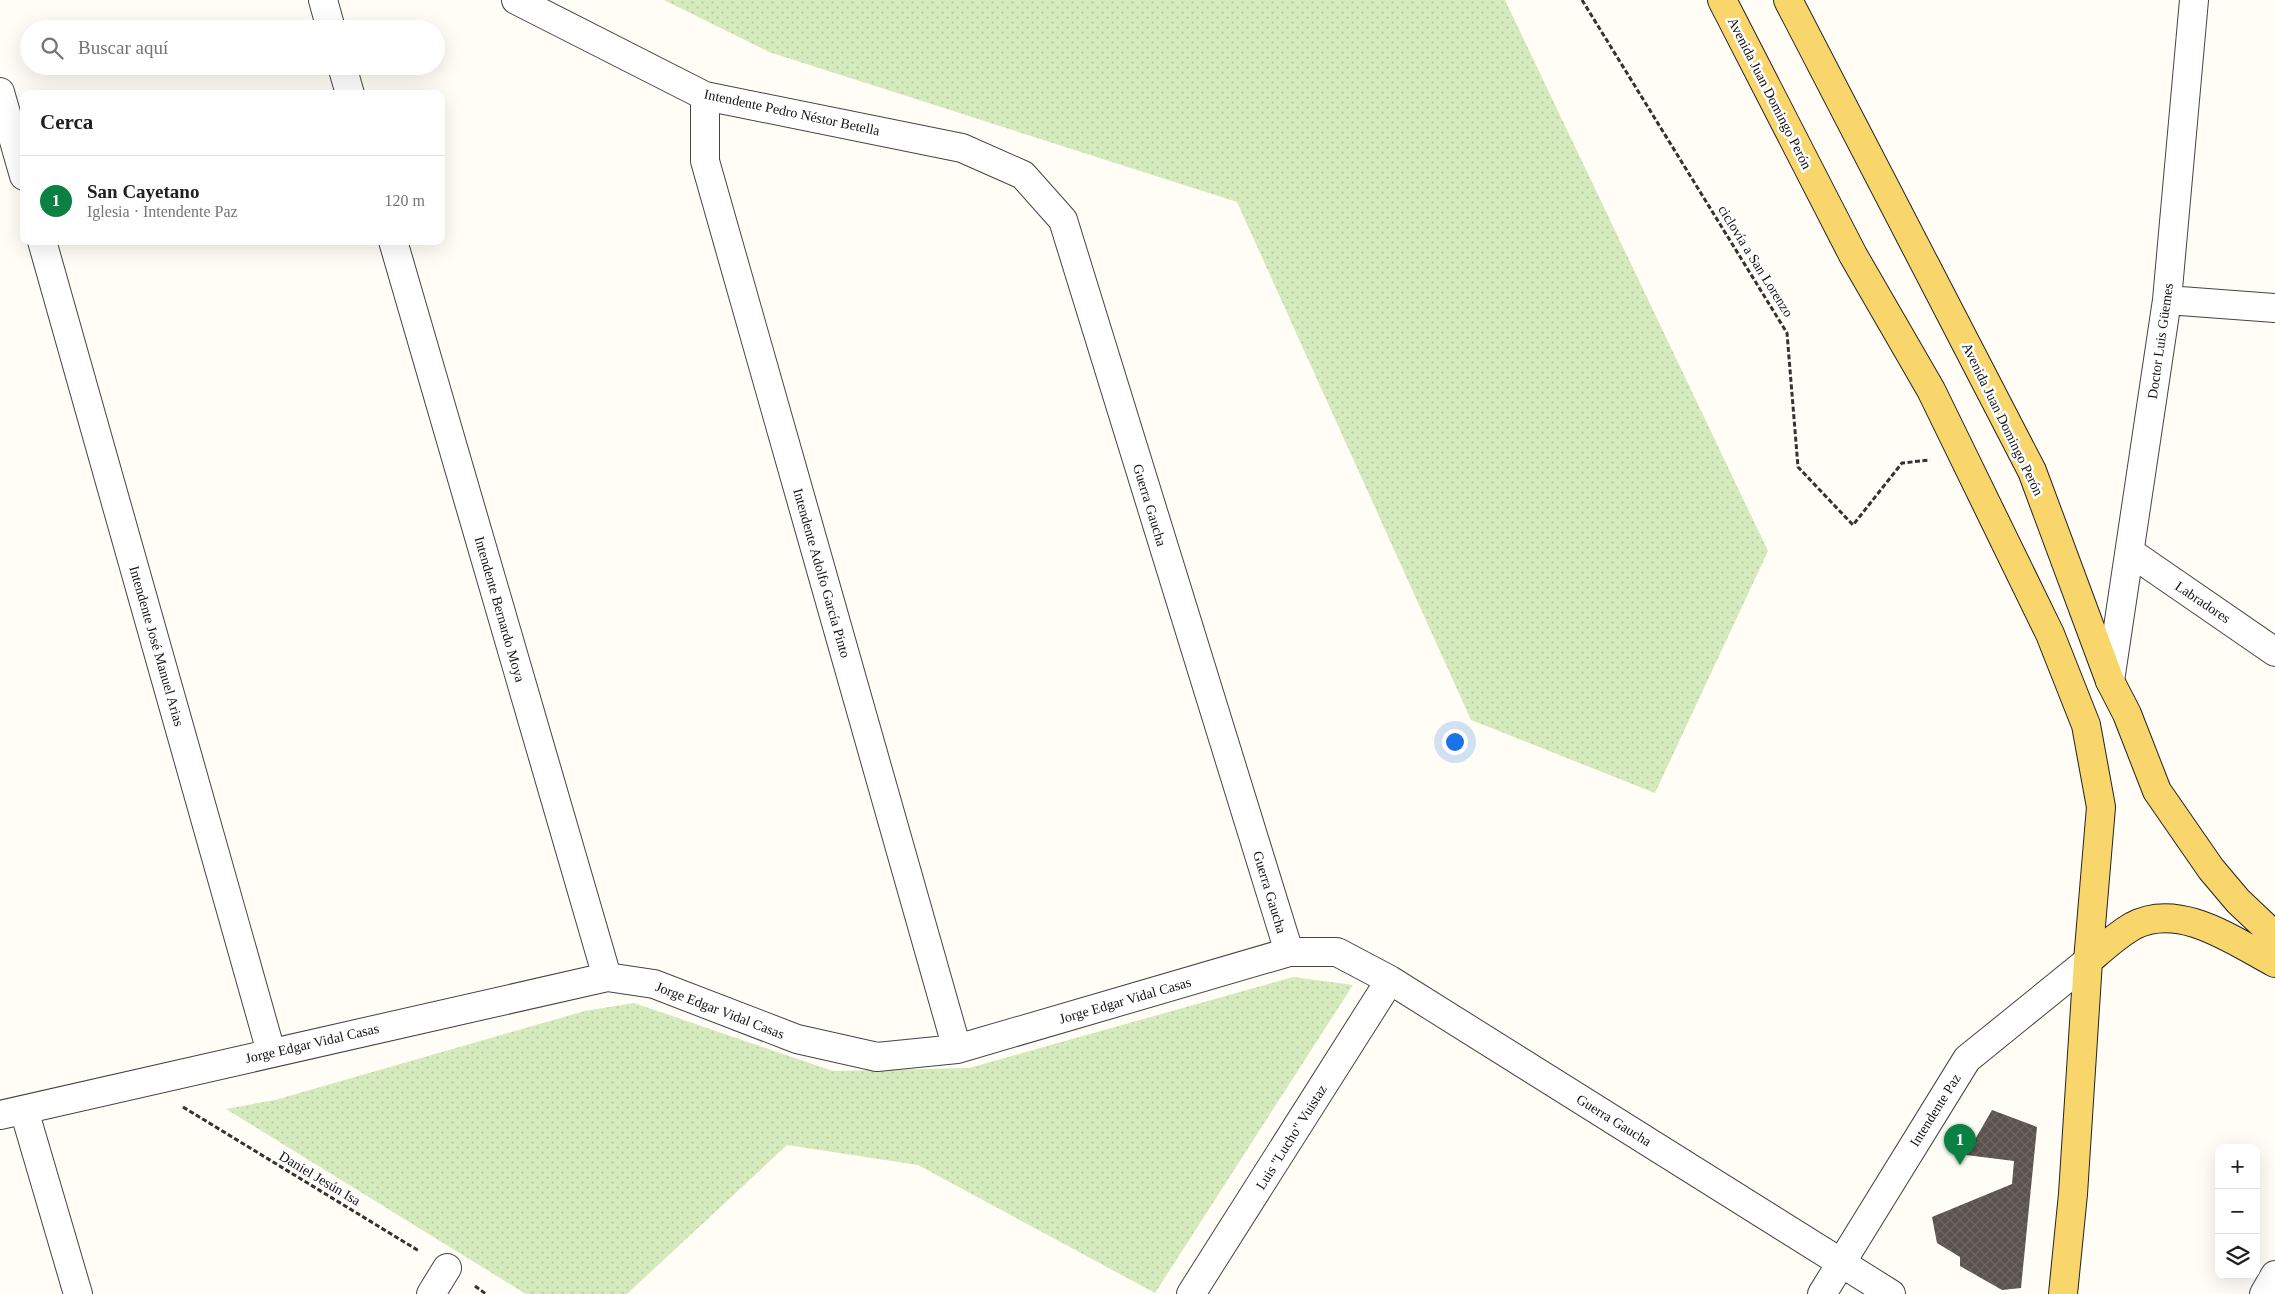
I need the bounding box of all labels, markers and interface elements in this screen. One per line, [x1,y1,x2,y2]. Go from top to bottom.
street label: Avenida Juan Domingo Perón [1725,15,1814,172]
search box [20,20,445,75]
icon: search [38,34,66,62]
text: Buscar aquí [78,37,168,58]
street label: Intendente Pedro Néstor Betella [703,87,882,139]
text: Cerca [40,110,93,134]
text: San Cayetano [87,181,199,202]
text: 1 [52,192,60,209]
text: 120 m [385,192,425,209]
text: Iglesia · Intendente Paz [87,203,238,220]
street label: ciclovía a San Lorenzo [1715,203,1796,320]
street label: Doctor Luis Güemes [2145,282,2176,400]
street label: Avenida Juan Domingo Perón [1959,340,2046,498]
street label: Guerra Gaucha [1130,462,1169,549]
street label: Intendente Adolfo García Pinto [790,487,853,659]
street label: Intendente Bernardo Moya [472,535,528,684]
street label: Intendente José Manuel Arias [126,564,187,728]
street label: Labradores [2172,579,2233,626]
your location [1442,729,1468,755]
street label: Guerra Gaucha [1250,849,1289,936]
street label: Jorge Edgar Vidal Casas [1057,974,1193,1027]
street label: Jorge Edgar Vidal Casas [653,979,786,1042]
street label: Jorge Edgar Vidal Casas [244,1021,380,1066]
street label: Intendente Paz [1907,1071,1964,1149]
street label: Luis "Lucho" Vuistaz [1253,1082,1330,1192]
street label: Guerra Gaucha [1574,1092,1654,1150]
pin: 1 [1944,1124,1976,1165]
map controls [2215,1144,2260,1279]
button: + [2215,1144,2260,1189]
street label: Daniel Jesún Isa [277,1148,364,1209]
button: − [2215,1189,2260,1234]
button: layers [2215,1234,2260,1279]

